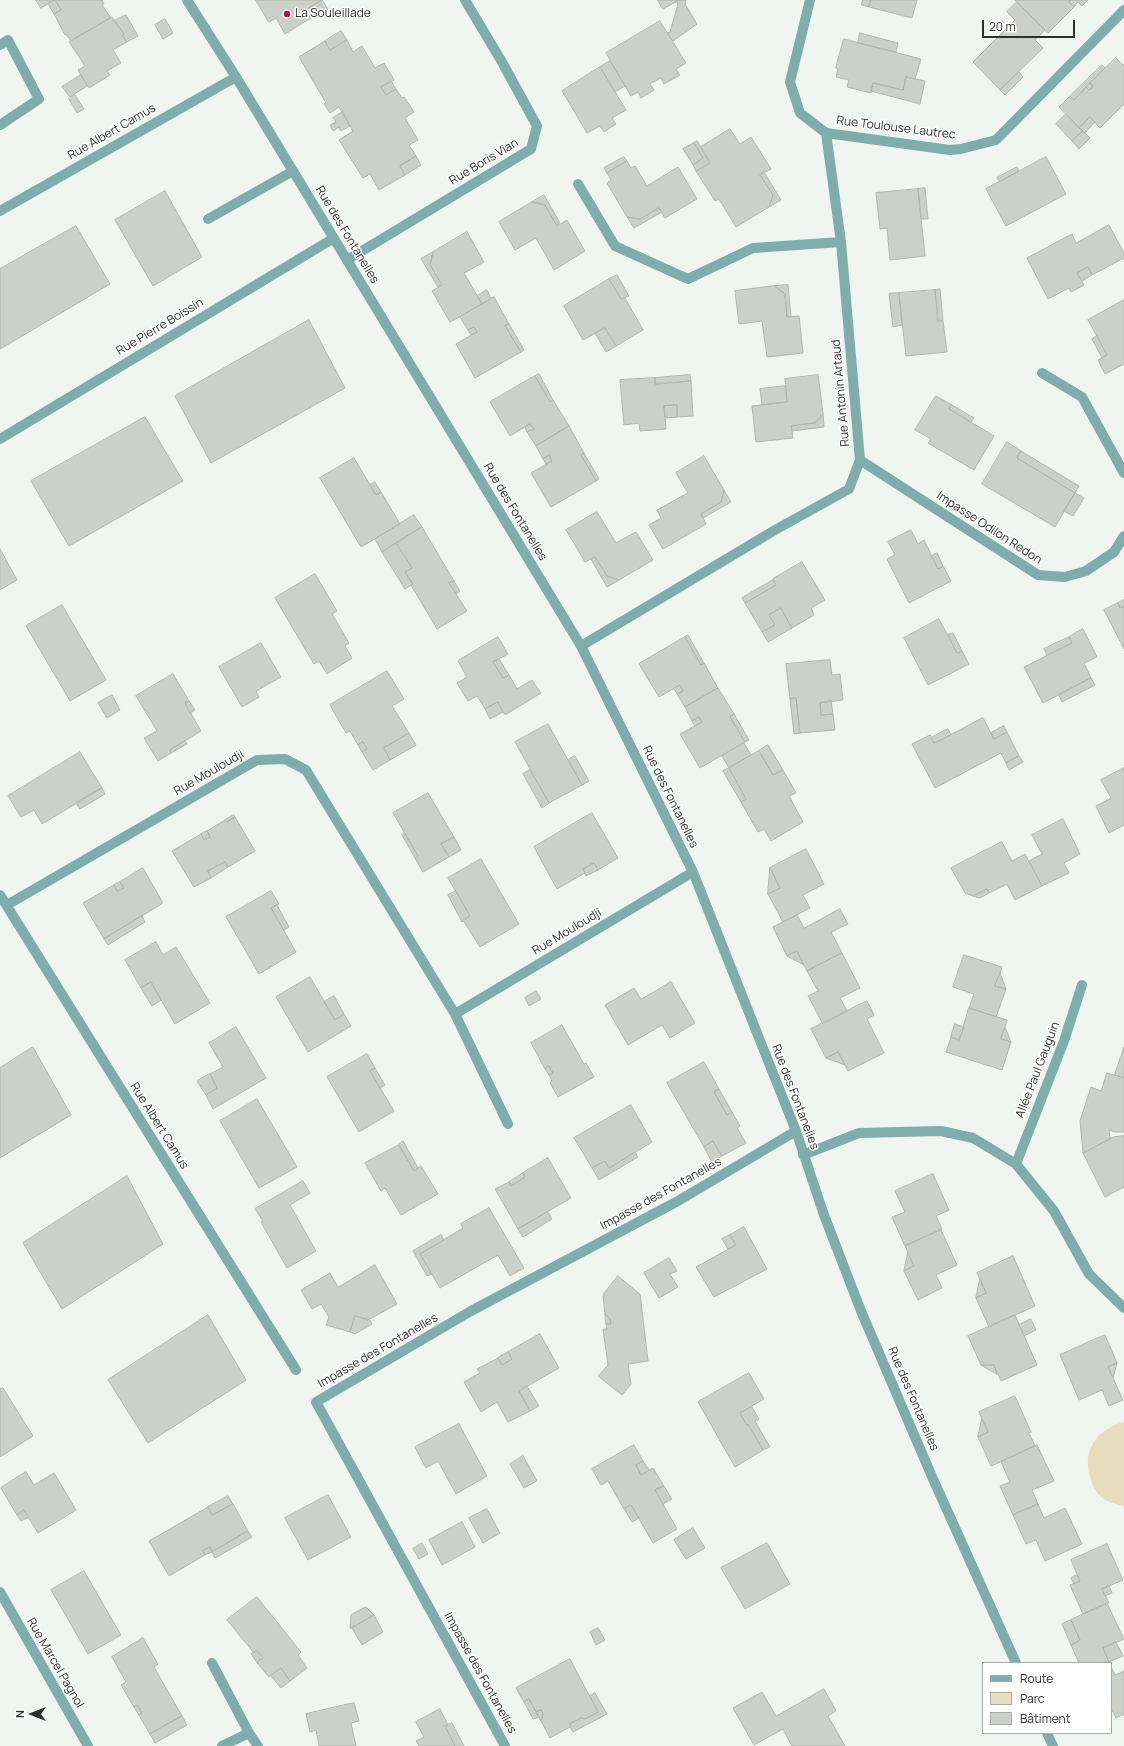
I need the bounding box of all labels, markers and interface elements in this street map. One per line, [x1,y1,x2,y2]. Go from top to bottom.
place label: La Souleillade [295,7,371,21]
marker: La Souleillade [282,9,292,19]
scale bar [984,12,1077,38]
text: 20 m [989,18,1016,35]
street label: Rue Albert Camus [66,101,158,163]
street label: Rue Toulouse Lautrec [836,114,956,142]
street label: Rue Boris Vian [447,136,521,188]
street label: Rue des Fontanelles [312,183,382,287]
street label: Rue Pierre Boissin [114,295,206,359]
street label: Rue Antonin Artaud [829,339,853,447]
street label: Rue des Fontanelles [480,460,550,564]
street label: Impasse Odilon Redon [934,489,1044,567]
street label: Rue des Fontanelles [639,744,701,850]
street label: Rue Mouloudji [171,747,247,799]
street label: Rue Mouloudji [530,906,604,958]
street label: Allée Paul Gauguin [1013,1020,1063,1120]
street label: Rue des Fontanelles [768,1042,822,1152]
street label: Rue Albert Camus [127,1080,191,1172]
street label: Impasse des Fontanelles [598,1155,724,1233]
street label: Impasse des Fontanelles [315,1311,441,1391]
street label: Rue des Fontanelles [885,1345,941,1453]
street label: Impasse des Fontanelles [441,1610,519,1736]
street label: Rue Marcel Pagnol [23,1615,87,1711]
legend [982,1662,1112,1734]
text: Route [1020,1670,1053,1687]
text: Parc [1020,1690,1044,1707]
north arrow [12,1694,52,1734]
text: N [12,1710,27,1718]
text: Bâtiment [1020,1710,1071,1727]

